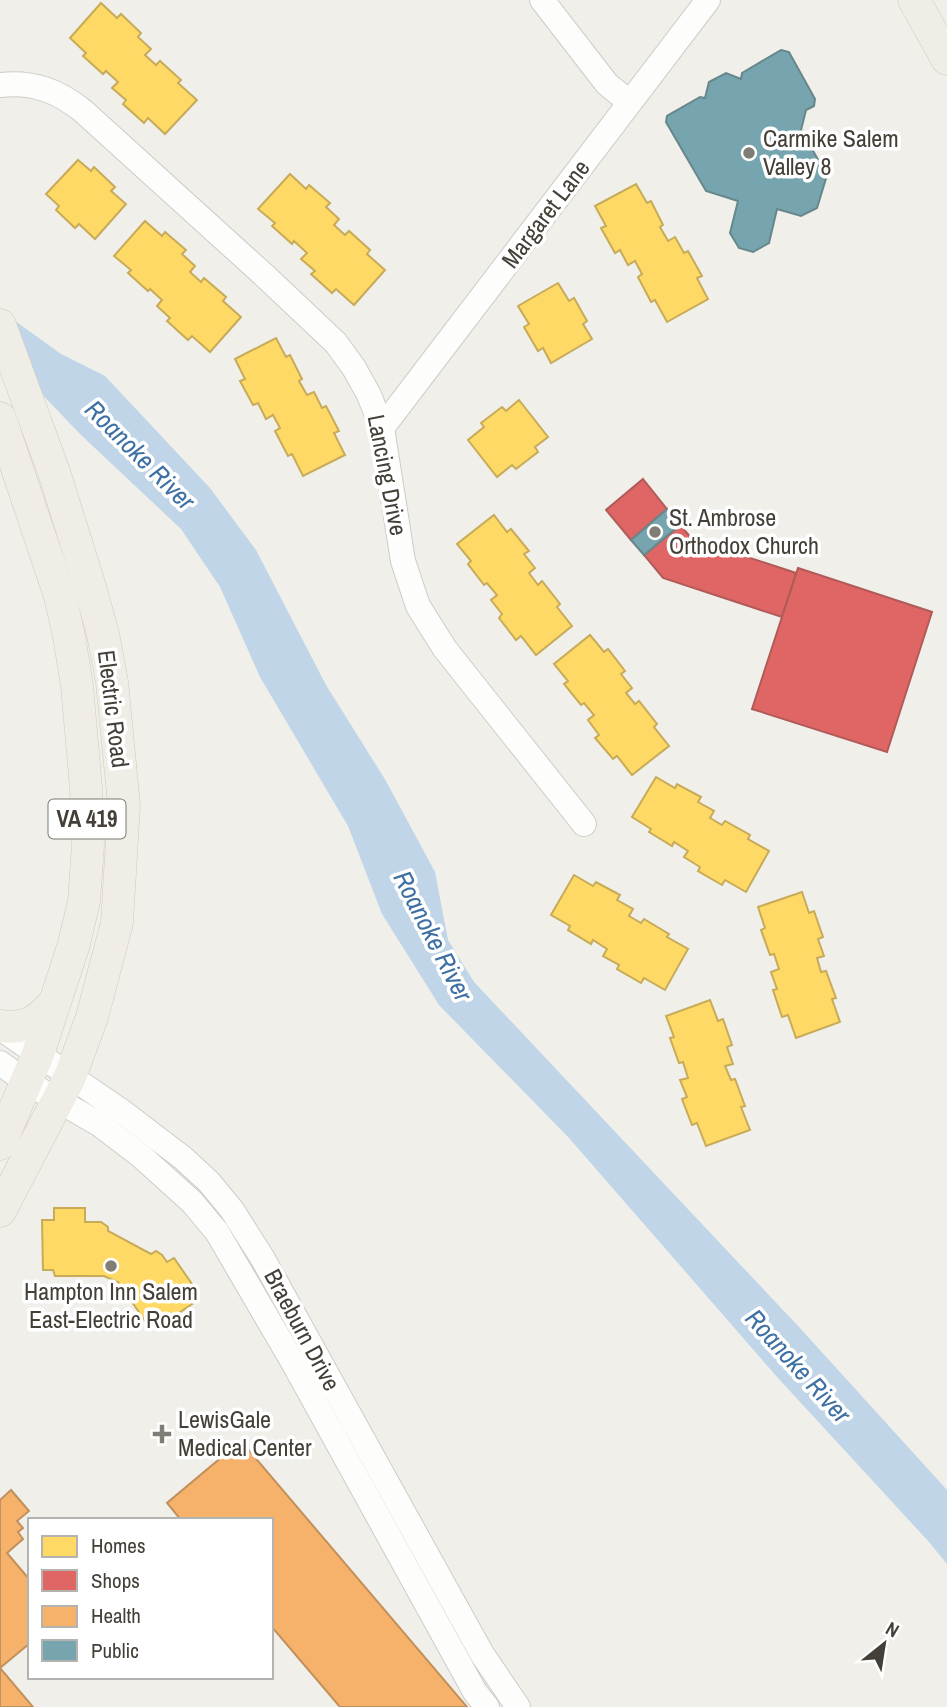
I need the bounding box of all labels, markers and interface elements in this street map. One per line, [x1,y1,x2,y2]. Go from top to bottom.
place label: Carmike Salem Valley 8 [763,122,899,182]
marker: Carmike Salem Valley 8 [741,145,757,161]
street label: Margaret Lane [494,153,596,274]
water label: Roanoke River [78,392,204,518]
street label: Lancing Drive [361,412,415,538]
place label: St. Ambrose Orthodox Church [669,501,819,561]
marker: St. Ambrose Orthodox Church [647,524,663,540]
street label: Electric Road [91,648,137,769]
road number: VA 419 [48,800,126,838]
water label: Roanoke River [386,864,482,1008]
marker: Hampton Inn Salem East-Electric Road [103,1258,119,1274]
street label: Braeburn Drive [257,1263,348,1396]
place label: Hampton Inn Salem East-Electric Road [24,1275,198,1335]
water label: Roanoke River [738,1301,860,1431]
place label: LewisGale Medical Center [178,1403,312,1463]
marker: LewisGale Medical Center [152,1424,172,1444]
legend [28,1518,273,1679]
text: Homes [91,1531,146,1560]
text: Shops [91,1566,140,1595]
text: Health [91,1601,141,1630]
north arrow [849,1609,919,1679]
text: N [881,1615,904,1643]
text: Public [91,1636,139,1665]

